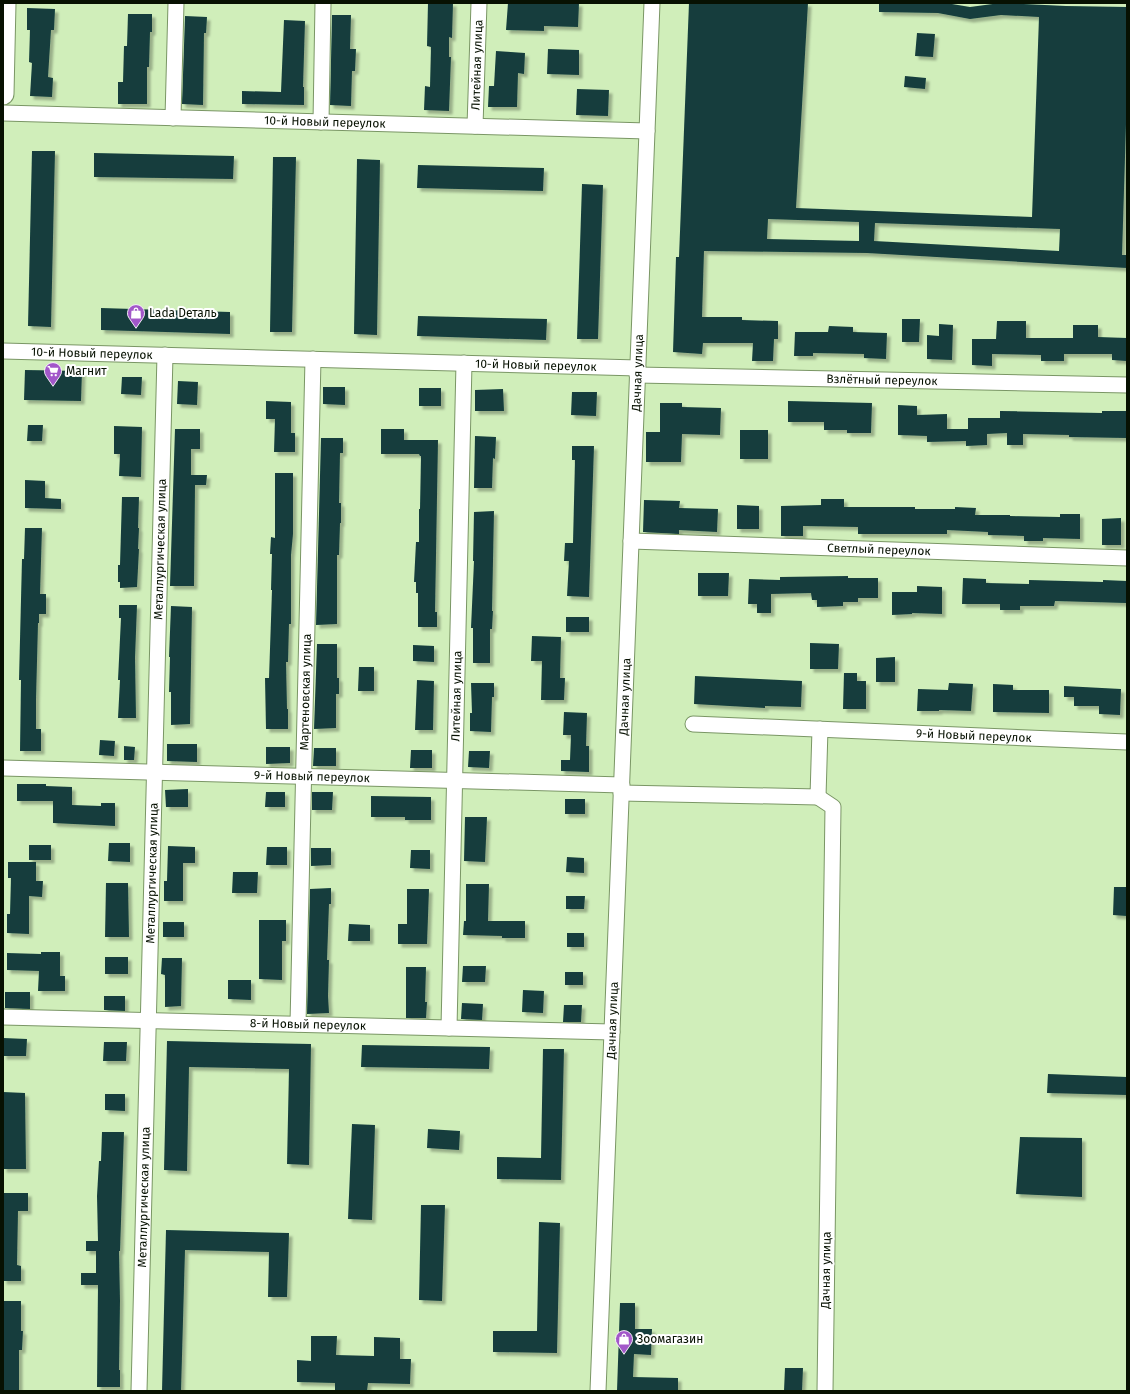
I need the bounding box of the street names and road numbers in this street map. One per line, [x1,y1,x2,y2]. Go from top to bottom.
street label: Литейная улица [469,19,485,111]
street label: 10-й Новый переулок [264,113,387,131]
street label: Дачная улица [629,334,646,413]
street label: 10-й Новый переулок [31,345,154,362]
street label: 10-й Новый переулок [475,357,598,374]
street label: Взлётный переулок [826,372,938,388]
street label: Металлургическая улица [151,479,169,620]
street label: Светлый переулок [827,541,932,558]
street label: Мартеновская улица [297,634,314,751]
street label: Литейная улица [448,650,465,742]
street label: Дачная улица [616,658,634,736]
street label: 9-й Новый переулок [916,726,1033,745]
street label: 9-й Новый переулок [254,768,371,785]
street label: Металлургическая улица [143,802,161,944]
street label: Дачная улица [604,981,621,1060]
street label: 8-й Новый переулок [250,1016,367,1033]
street label: Металлургическая улица [135,1126,153,1268]
street label: Дачная улица [818,1231,834,1310]

